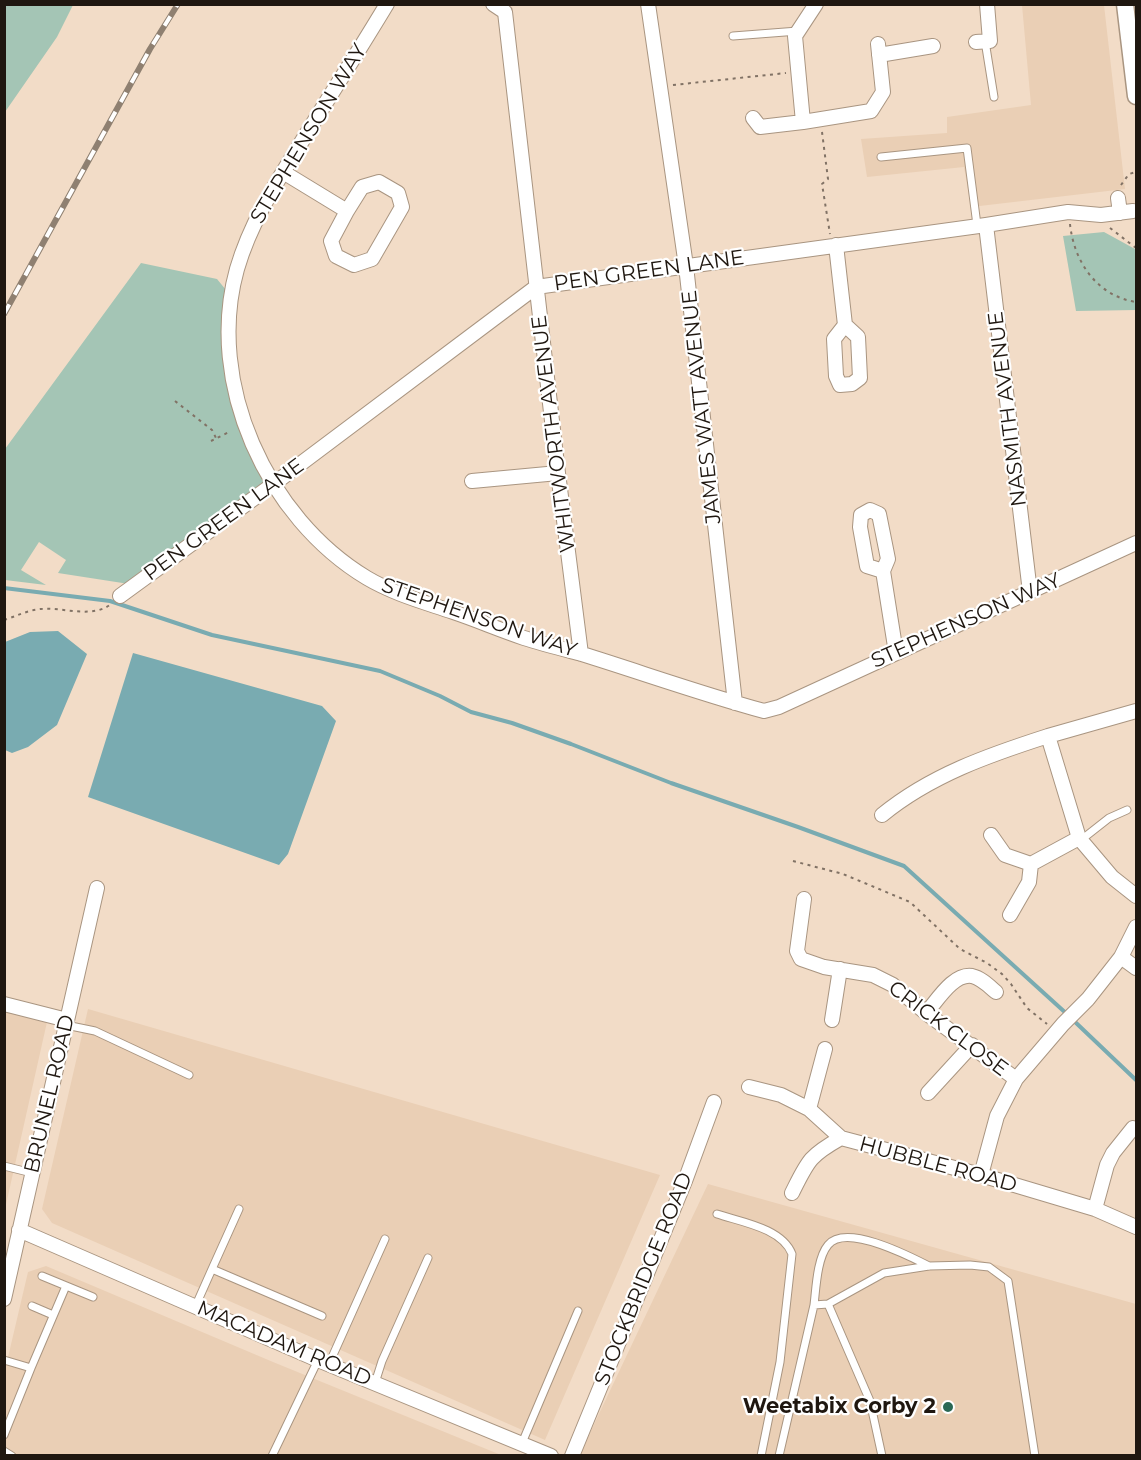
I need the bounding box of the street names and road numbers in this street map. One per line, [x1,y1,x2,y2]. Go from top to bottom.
street label: STEPHENSON WAY [245,40,373,228]
street label: PEN GREEN LANE [552,245,746,297]
street label: JAMES WATT AVENUE [677,289,727,525]
street label: NASMITH AVENUE [984,310,1032,508]
street label: WHITWORTH AVENUE [527,314,581,554]
street label: PEN GREEN LANE [139,453,309,587]
street label: STEPHENSON WAY [867,568,1065,674]
street label: STEPHENSON WAY [378,573,580,663]
street label: CRICK CLOSE [883,976,1013,1082]
street label: BRUNEL ROAD [20,1012,80,1176]
street label: HUBBLE ROAD [856,1132,1020,1198]
street label: STOCKBRIDGE ROAD [590,1169,698,1389]
street label: MACADAM ROAD [193,1296,375,1392]

